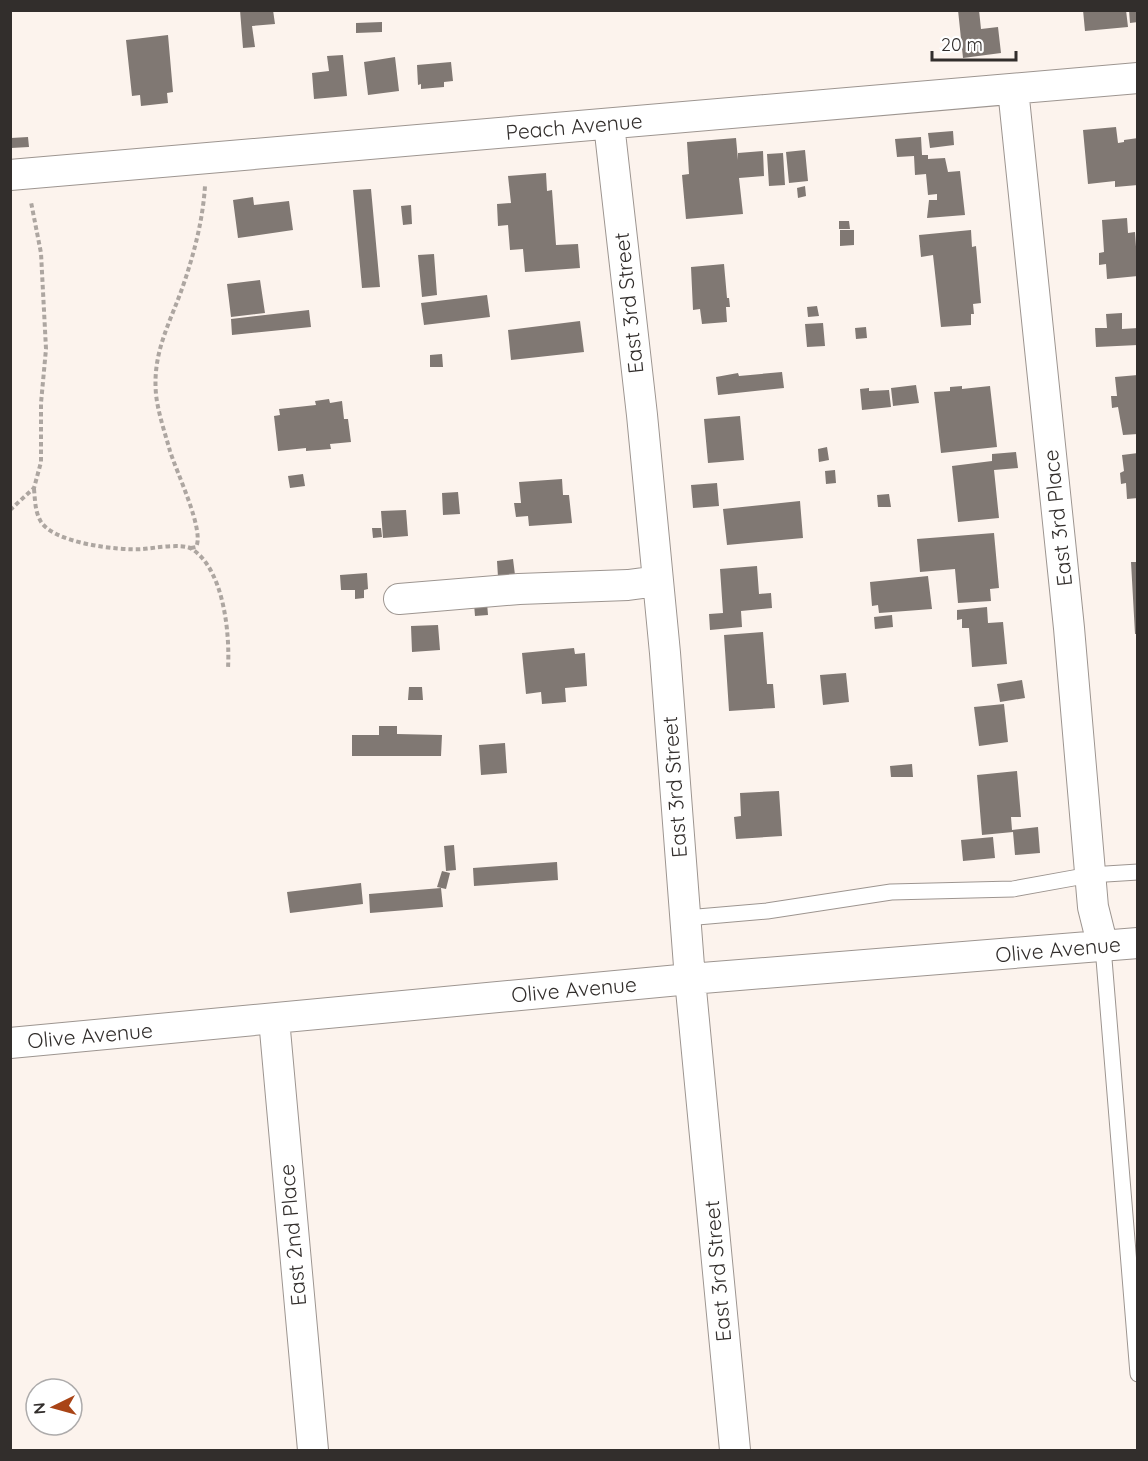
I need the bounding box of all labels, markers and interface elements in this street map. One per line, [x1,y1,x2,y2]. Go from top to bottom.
scale bar [932,24,1016,62]
text: 20 m [941,33,983,56]
street label: Peach Avenue [504,107,643,145]
street label: East 3rd Street [608,231,648,375]
street label: East 3rd Place [1037,448,1077,588]
street label: East 3rd Street [656,715,692,859]
street label: Olive Avenue [994,931,1122,967]
street label: Olive Avenue [510,971,638,1007]
street label: Olive Avenue [26,1017,154,1053]
street label: East 2nd Place [273,1163,311,1307]
street label: East 3rd Street [698,1199,736,1343]
north arrow [24,1377,84,1437]
text: N [29,1402,50,1415]

